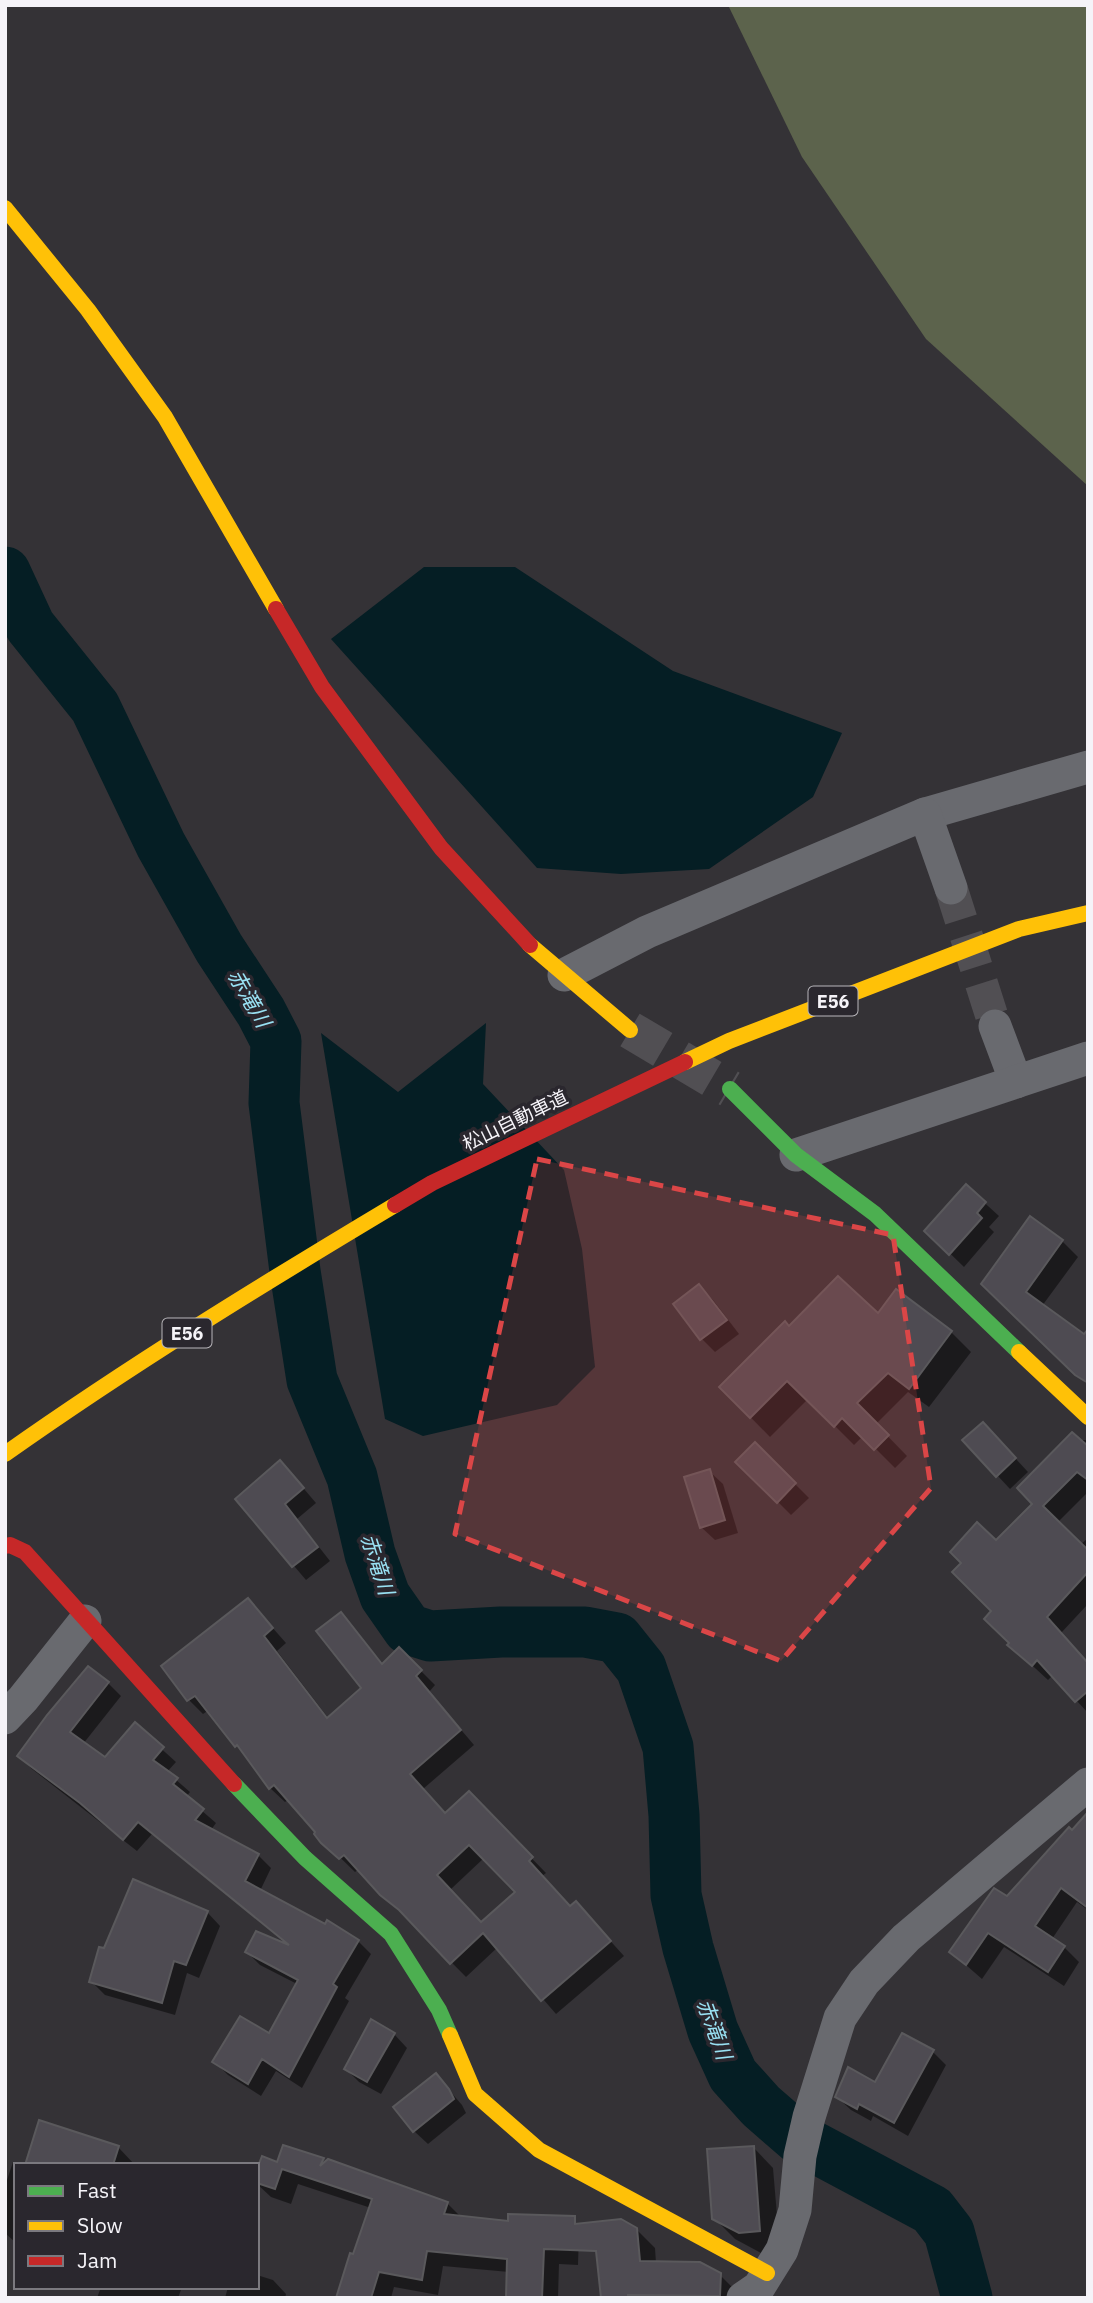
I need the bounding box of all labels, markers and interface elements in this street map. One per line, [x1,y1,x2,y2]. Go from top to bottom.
water label: 赤滝川 [222,964,279,1034]
road number: E56 [808,986,858,1016]
street label: 松山自動車道 [459,1084,571,1156]
road number: E56 [162,1318,212,1348]
water label: 赤滝川 [355,1530,402,1600]
water label: 赤滝川 [691,1995,740,2065]
legend [14,2163,259,2289]
text: Fast [77,2176,117,2204]
text: Slow [77,2211,123,2239]
text: Jam [77,2246,117,2274]

